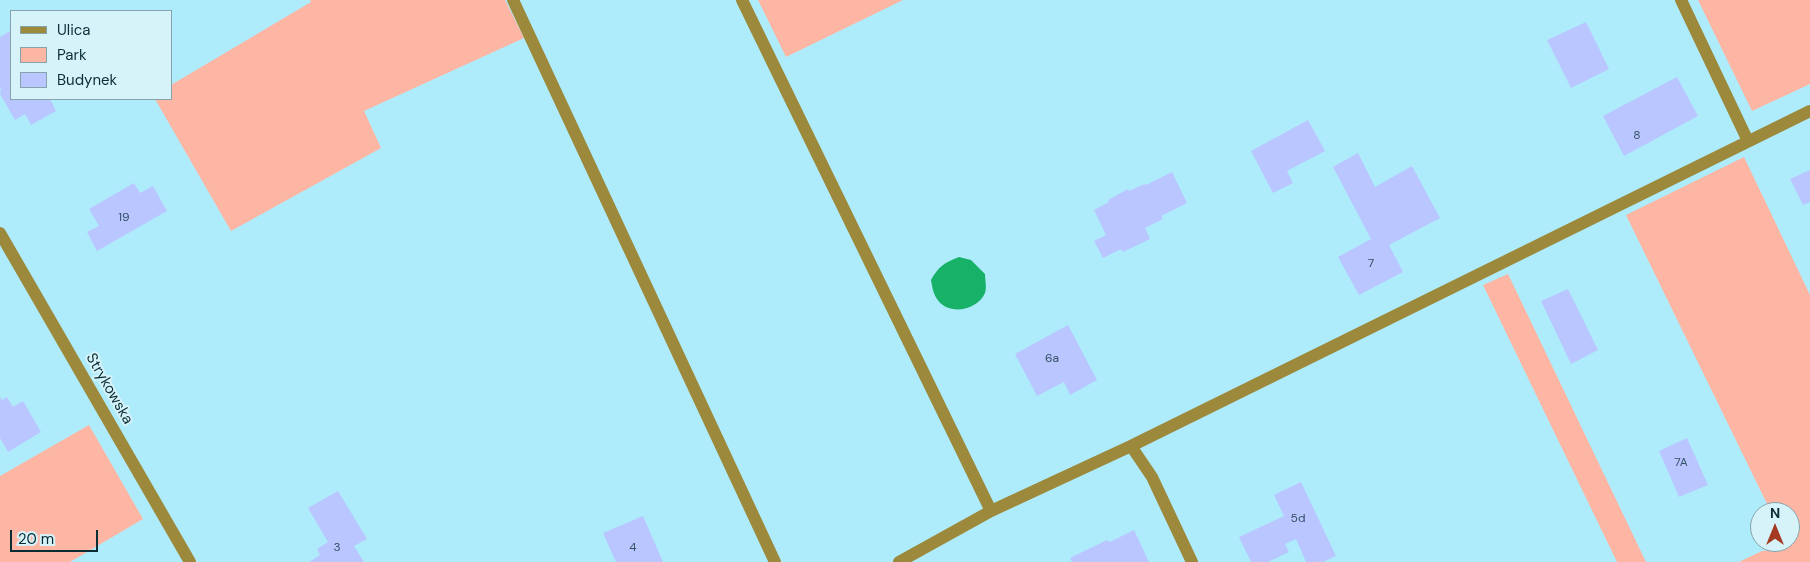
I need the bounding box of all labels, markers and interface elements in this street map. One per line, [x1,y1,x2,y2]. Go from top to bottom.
legend [10,10,172,100]
text: Ulica [57,20,91,40]
text: Park [57,45,87,65]
text: Budynek [57,70,117,90]
house number: 8 [1633,129,1641,143]
house number: 19 [118,211,130,225]
house number: 7 [1368,257,1374,271]
street label: Strykowska [82,350,136,428]
house number: 6a [1045,352,1059,366]
house number: 7A [1674,456,1688,470]
north arrow [1750,502,1800,552]
text: N [1770,504,1780,522]
house number: 5d [1291,512,1305,526]
scale bar [12,520,100,552]
text: 20 m [18,529,54,549]
house number: 3 [333,541,341,555]
house number: 4 [629,541,637,555]

